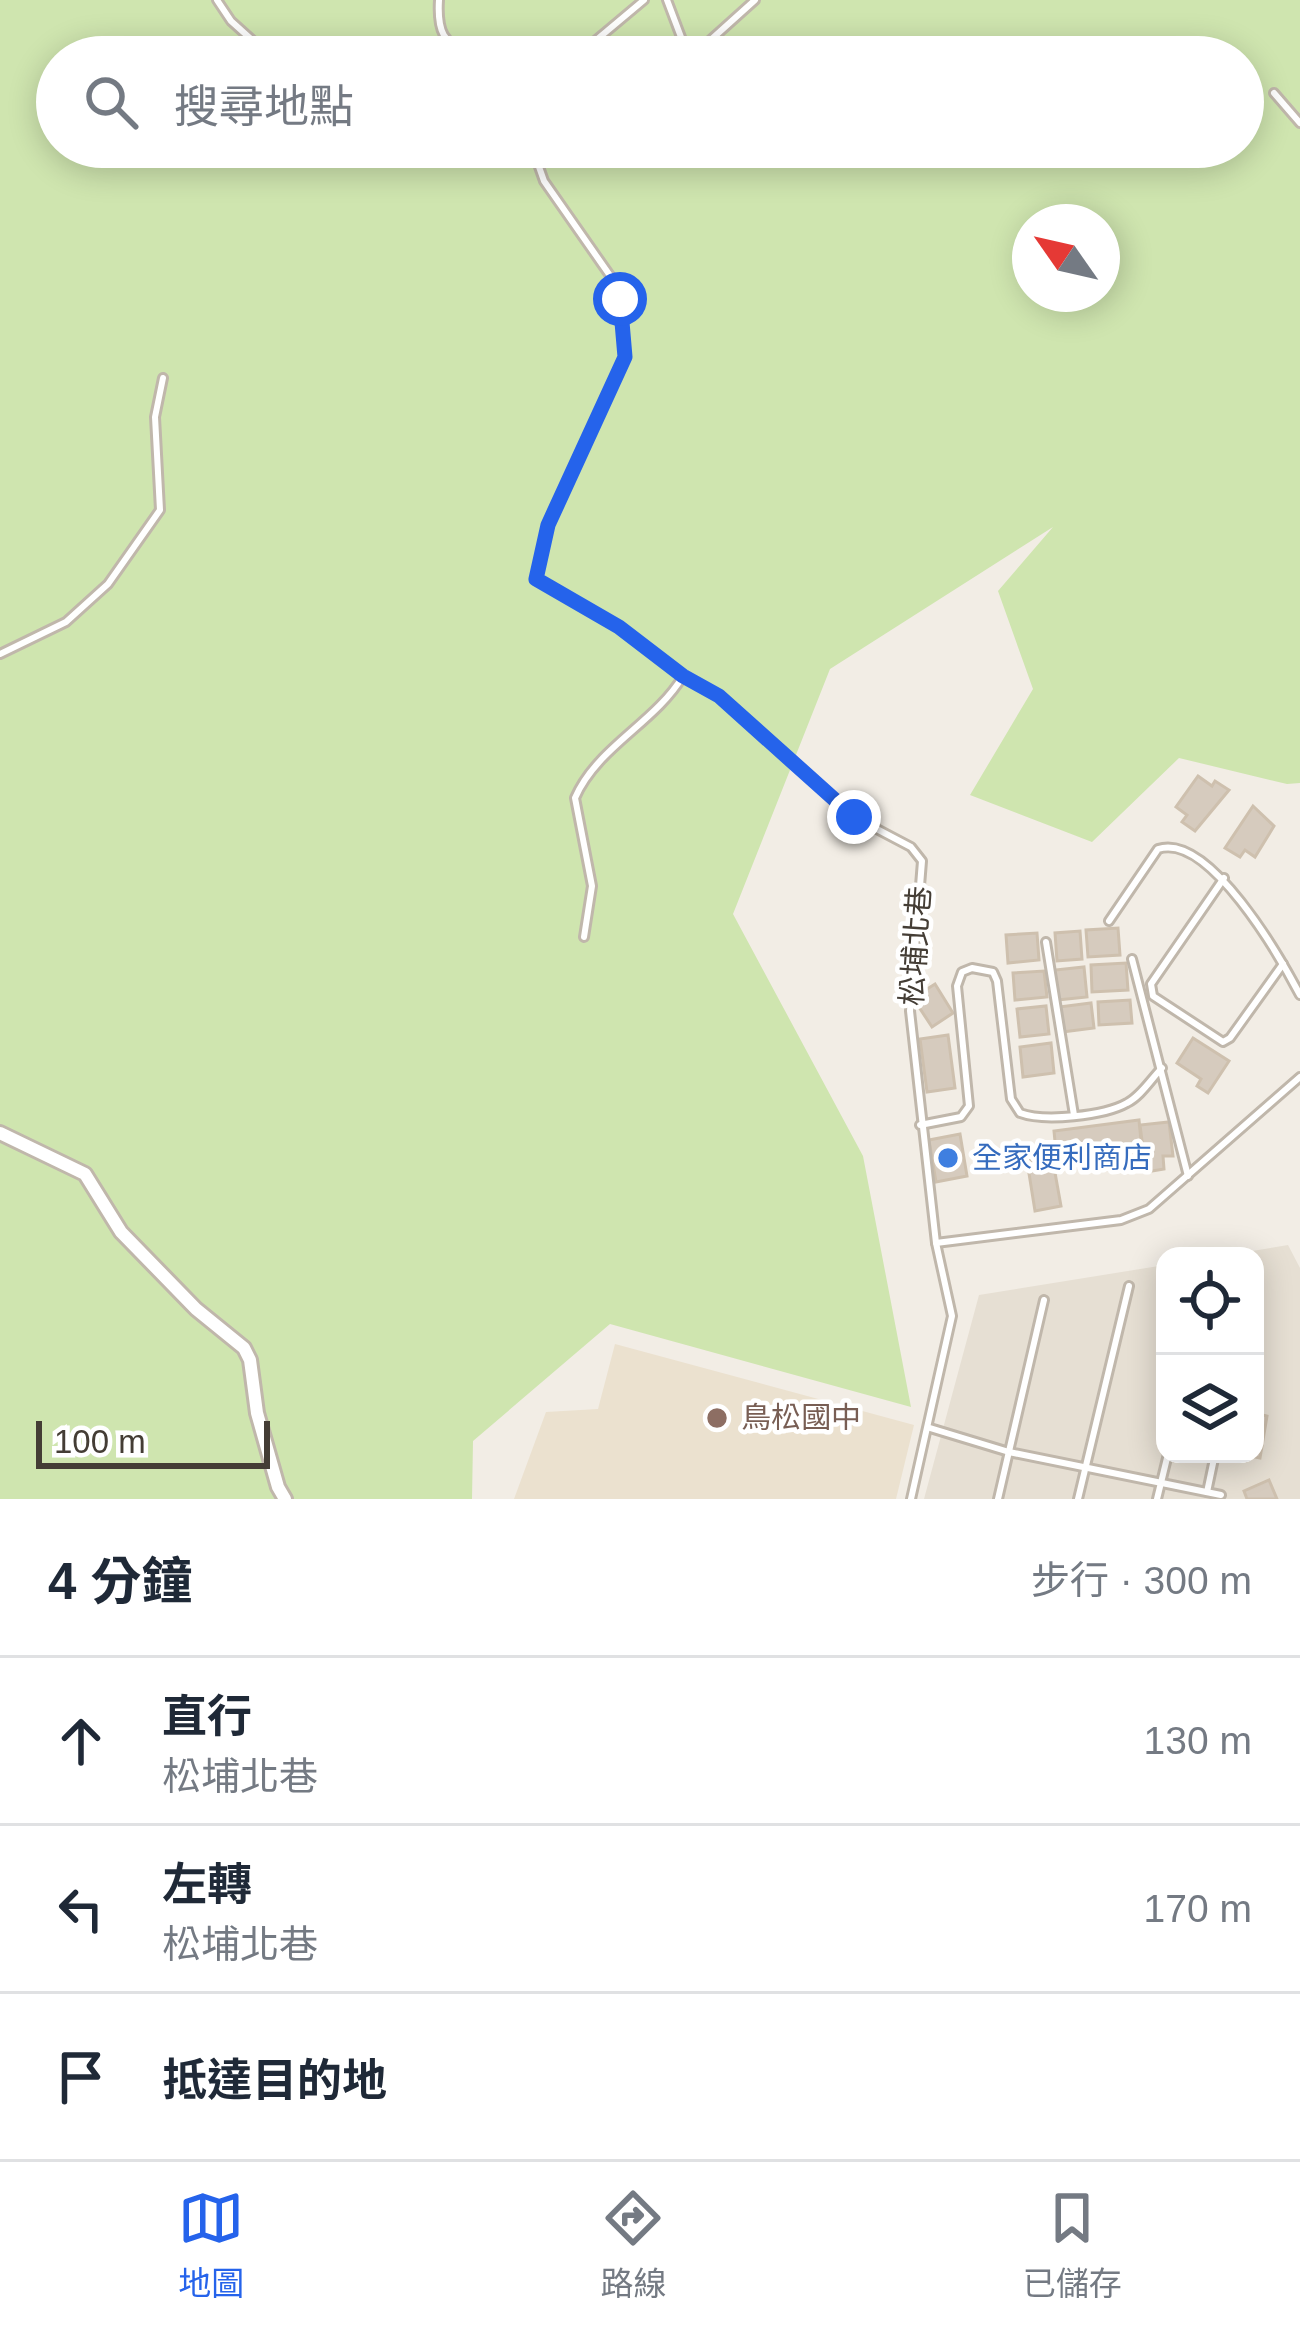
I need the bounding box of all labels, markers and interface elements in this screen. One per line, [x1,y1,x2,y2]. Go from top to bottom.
search box [36,36,1264,168]
icon: search [78,69,144,135]
text: 搜尋地點 [174,81,354,132]
north arrow [1012,204,1120,312]
route start [593,272,647,326]
route end [827,790,881,844]
street label: 松埔北巷 [895,885,936,1007]
place label: 全家便利商店 [972,1141,1152,1174]
marker: 全家便利商店 [935,1145,961,1171]
map controls [1156,1247,1264,1463]
button: locate [1156,1247,1264,1355]
button: layers [1156,1355,1264,1463]
place label: 鳥松國中 [741,1401,861,1434]
marker: 鳥松國中 [704,1405,730,1431]
scale bar [36,1415,270,1468]
text: 100 m [54,1423,146,1460]
text: 4 分鐘 [48,1553,193,1610]
text: 步行 · 300 m [1031,1559,1252,1602]
text: 直行 [162,1691,252,1742]
icon: ahead [48,1708,114,1774]
text: 130 m [1144,1719,1252,1762]
text: 松埔北巷 [162,1755,318,1798]
text: 左轉 [162,1859,252,1910]
icon: left [48,1876,114,1942]
text: 170 m [1144,1887,1252,1930]
text: 松埔北巷 [162,1923,318,1966]
icon: arrive [48,2044,114,2110]
text: 抵達目的地 [162,2055,387,2106]
tab: 地圖 [178,2185,244,2305]
tab: 路線 [600,2185,666,2305]
tab: 已儲存 [1023,2185,1122,2305]

